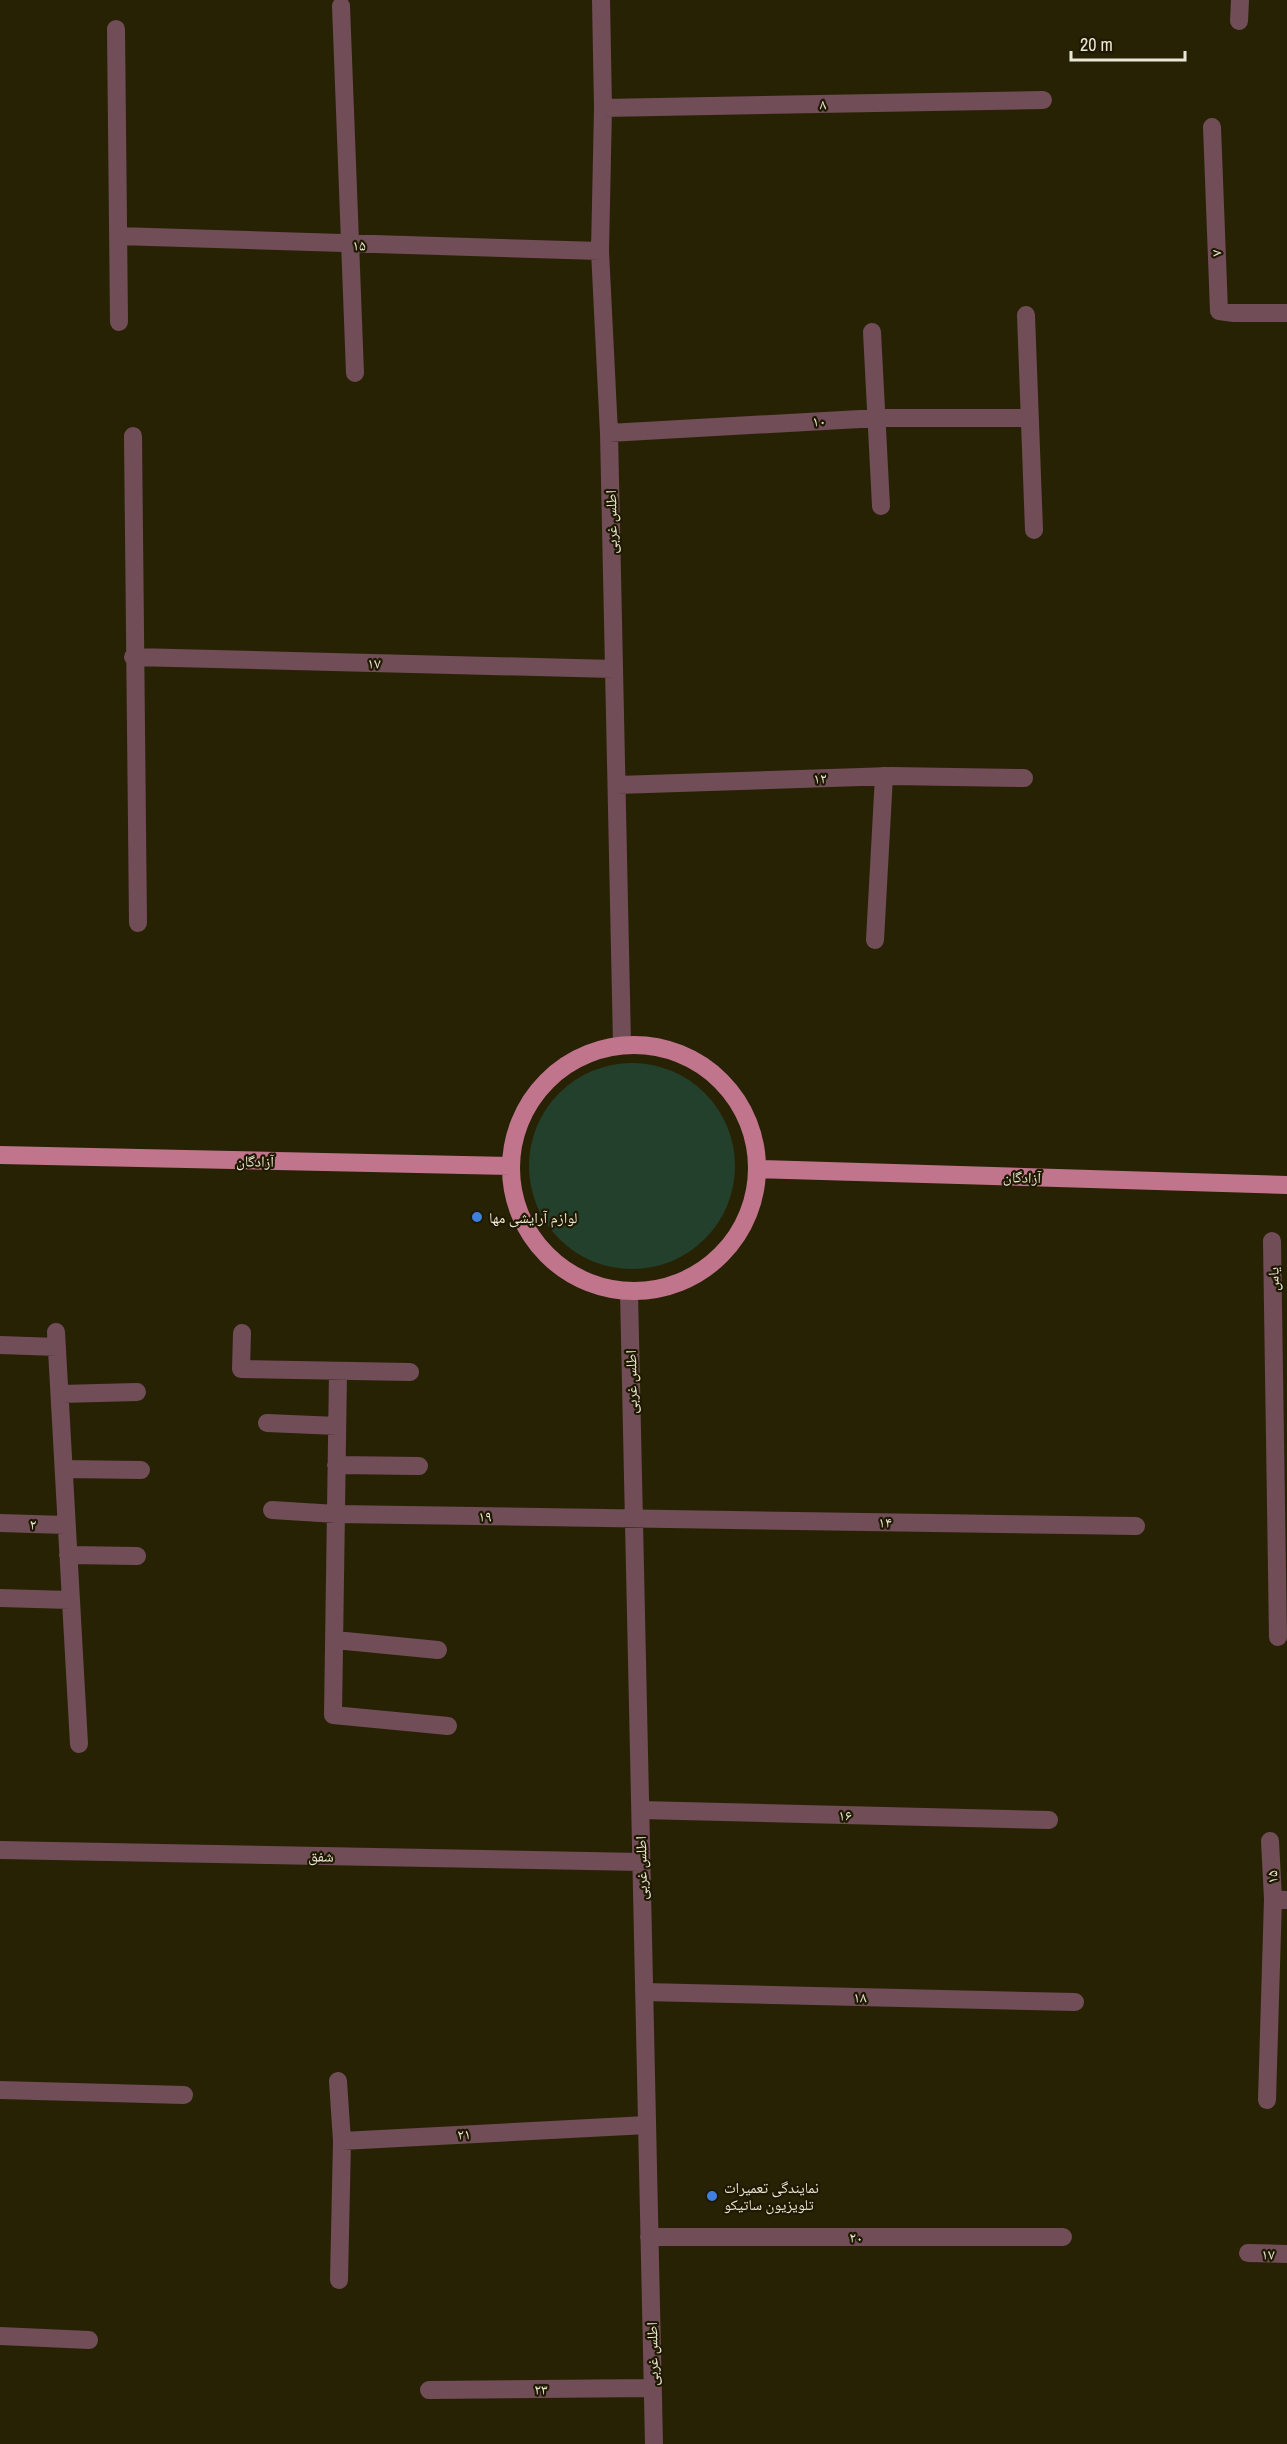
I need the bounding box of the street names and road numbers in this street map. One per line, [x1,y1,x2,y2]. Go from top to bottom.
street label: ۸ [819,93,827,115]
street label: ۱۵ [352,234,366,256]
street label: ۷ [1205,249,1227,257]
street label: ۱۰ [812,410,826,432]
street label: اطلس غربی [600,490,622,554]
street label: ۱۷ [367,652,381,674]
street label: ۱۲ [813,767,827,789]
street label: آزادگان [236,1150,275,1172]
street label: آزادگان [1003,1166,1043,1188]
street label: یاس [1262,1266,1284,1291]
street label: اطلس غربی [620,1350,642,1414]
street label: ۱۹ [478,1505,492,1527]
street label: ۱۴ [878,1511,892,1533]
street label: ۲ [29,1513,37,1535]
street label: ۱۶ [838,1804,852,1826]
street label: اطلس غربی [630,1836,652,1900]
street label: شفق [308,1845,334,1867]
street label: ۱۵ [1261,1869,1283,1884]
street label: ۱۸ [853,1986,867,2008]
street label: ۲۱ [457,2123,471,2145]
street label: ۲۰ [849,2227,863,2248]
street label: ۱۷ [1261,2243,1275,2265]
street label: اطلس غربی [641,2322,663,2386]
street label: ۲۳ [534,2379,548,2400]

